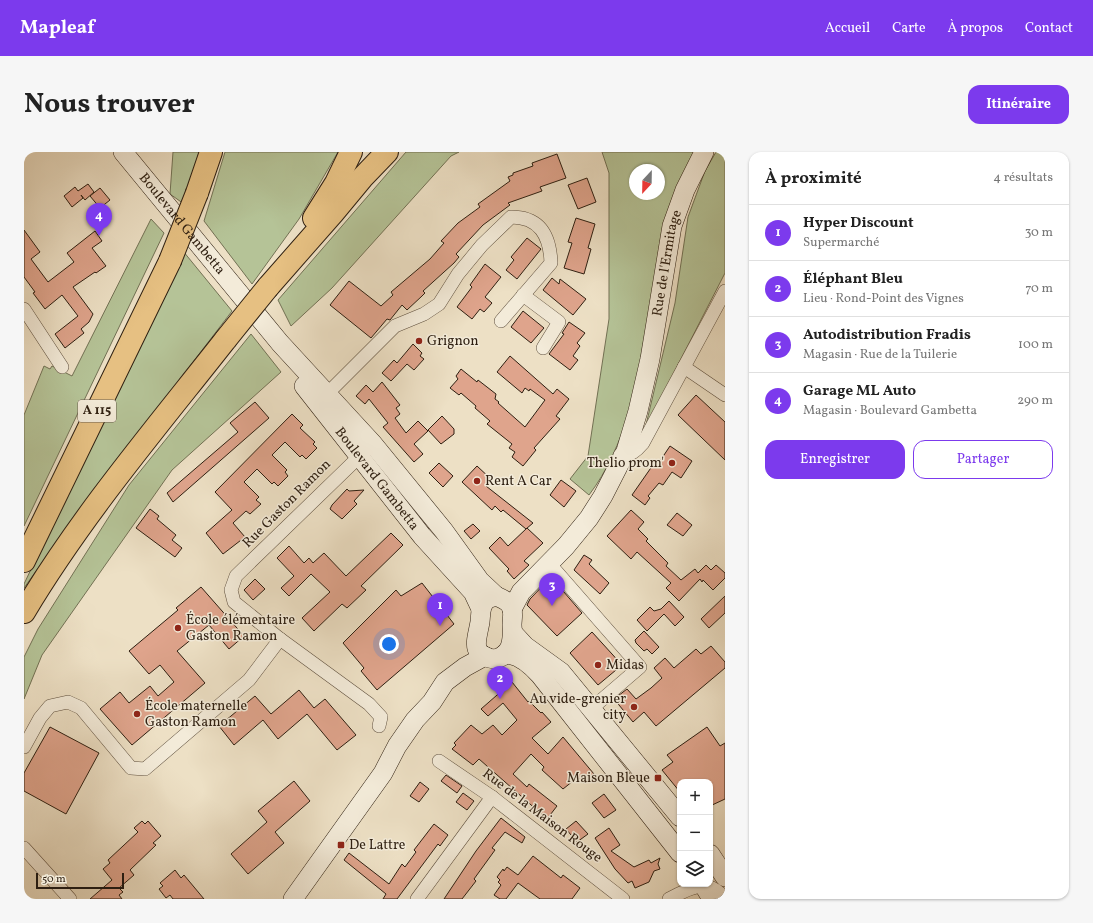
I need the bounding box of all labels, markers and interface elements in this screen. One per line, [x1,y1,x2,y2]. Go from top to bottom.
text: Mapleaf [20,15,95,41]
text: Accueil [825,19,870,38]
text: Carte [892,19,926,38]
text: À propos [948,19,1003,38]
text: Contact [1025,19,1073,38]
text: Nous trouver [24,85,195,124]
button: Itinéraire [968,85,1069,124]
north arrow [629,164,665,200]
text: À proximité [765,167,862,190]
street label: Boulevard Gambetta [135,169,230,279]
text: 4 résultats [993,169,1053,187]
pin: 4 [86,203,112,236]
street label: Rue de l'Ermitage [648,207,687,318]
text: Hyper Discount [803,213,914,234]
text: 1 [775,224,781,242]
text: 30 m [1025,224,1053,242]
text: Supermarché [803,234,879,252]
text: Éléphant Bleu [803,269,903,290]
text: 2 [775,280,781,298]
text: 70 m [1025,280,1053,298]
text: Lieu · Rond-Point des Vignes [803,290,964,308]
text: Autodistribution Fradis [803,325,971,346]
place label: Grignon [427,332,479,351]
marker: Grignon [414,336,424,346]
text: 3 [775,336,781,354]
text: 100 m [1018,336,1053,354]
text: Magasin · Rue de la Tuilerie [803,346,957,364]
text: Garage ML Auto [803,381,916,402]
text: 4 [774,392,782,410]
text: 290 m [1017,392,1053,410]
road number: A 115 [78,400,116,422]
text: Magasin · Boulevard Gambetta [803,402,977,420]
street label: Boulevard Gambetta [330,423,424,534]
button: Enregistrer [765,440,905,479]
button: Partager [913,440,1053,479]
place label: Thelio prom' [587,454,664,473]
street label: Rue Gaston Ramon [238,455,336,553]
marker: Thelio prom' [667,458,677,468]
place label: Rent A Car [485,472,552,491]
marker: Rent A Car [472,476,482,486]
pin: 3 [539,573,565,606]
pin: 1 [427,593,453,626]
place label: École élémentaire Gaston Ramon [186,611,295,646]
marker: École élémentaire Gaston Ramon [173,623,183,633]
your location [379,634,399,654]
place label: Midas [606,656,644,675]
marker: Midas [593,660,603,670]
pin: 2 [487,666,513,699]
place label: Au vide-grenier city [529,690,626,725]
place label: École maternelle Gaston Ramon [145,697,247,732]
marker: Au vide-grenier city [629,702,639,712]
marker: École maternelle Gaston Ramon [132,709,142,719]
street label: Rue de la Maison Rouge [478,765,606,868]
place label: Maison Bleue [567,769,650,788]
marker: Maison Bleue [653,773,663,783]
map controls [677,779,713,887]
button: + [677,779,713,815]
button: − [677,815,713,851]
place label: De Lattre [349,836,406,855]
marker: De Lattre [336,840,346,850]
button: layers [677,851,713,887]
scale bar [36,871,124,890]
text: 50 m [42,872,66,887]

